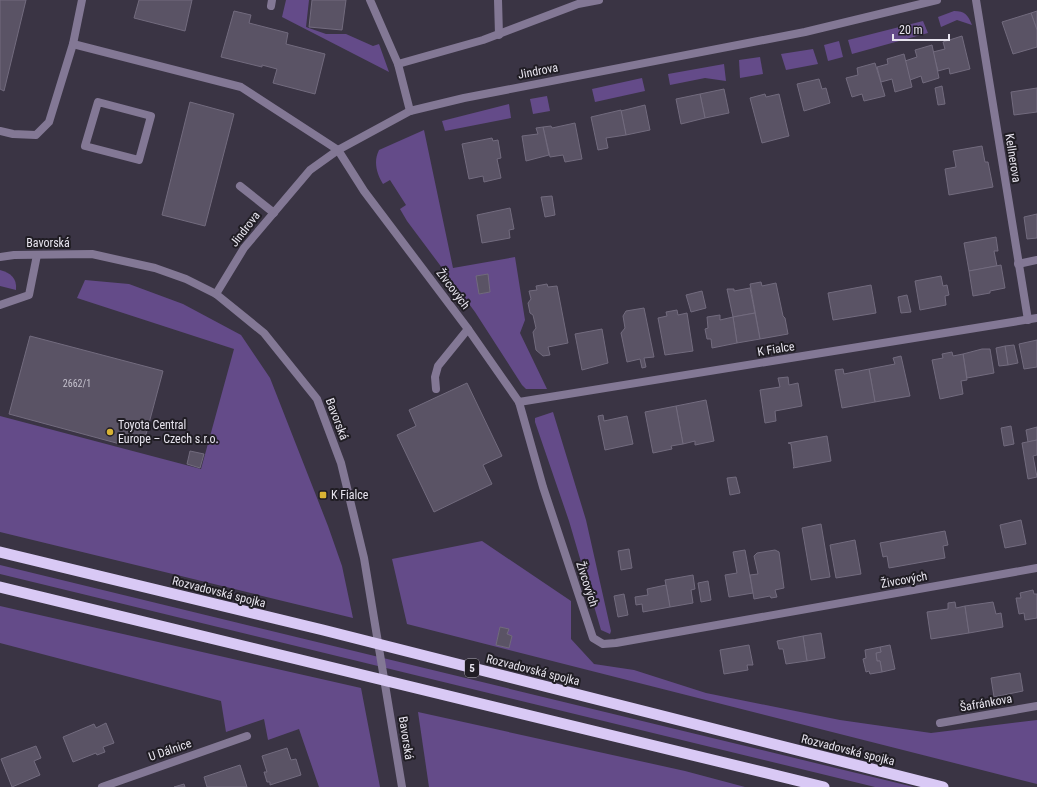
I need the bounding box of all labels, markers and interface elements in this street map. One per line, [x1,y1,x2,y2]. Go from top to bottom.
scale bar [893,16,949,42]
text: 20 m [899,23,923,37]
street label: Jindrova [517,60,560,82]
street label: Kellnerova [1002,133,1024,184]
street label: Jindrova [227,209,263,249]
street label: Bavorská [26,236,70,250]
street label: Živcových [433,265,474,312]
street label: K Fialce [756,339,796,359]
house number: 2662/1 [63,378,91,389]
street label: Bavorská [323,396,351,442]
place label: Toyota Central Europe – Czech s.r.o. [118,418,219,446]
marker: Toyota Central Europe – Czech s.r.o. [105,427,115,437]
place label: K Fialce [331,488,369,502]
marker: K Fialce [318,490,328,500]
street label: Živcových [573,559,602,609]
street label: Živcových [879,568,929,591]
street label: Rozvadovská spojka [171,574,268,610]
street label: Rozvadovská spojka [485,652,582,688]
road number: 5 [465,659,479,677]
street label: Šafránkova [959,690,1014,714]
street label: Bavorská [396,715,416,761]
street label: Rozvadovská spojka [800,732,897,768]
street label: U Dálnice [147,736,194,764]

